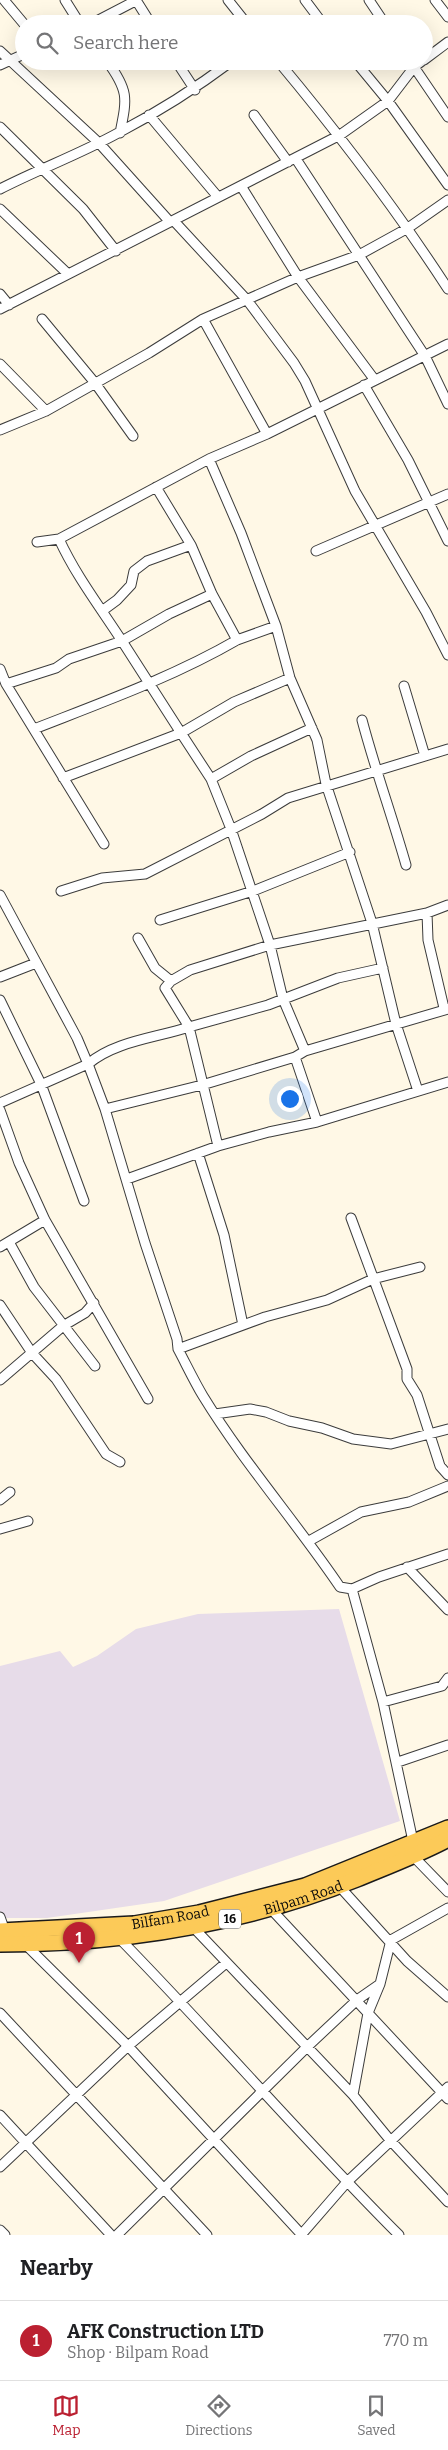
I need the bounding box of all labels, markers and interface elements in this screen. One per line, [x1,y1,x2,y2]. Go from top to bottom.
search box [15,15,433,70]
icon: search [33,29,61,57]
text: Search here [73,31,178,54]
your location [277,1086,303,1112]
street label: Bilpam Road [262,1877,345,1918]
street label: Bilfam Road [130,1902,211,1933]
road number: 16 [219,1910,241,1928]
pin: 1 [63,1922,95,1963]
text: Nearby [20,2255,93,2281]
text: AFK Construction LTD [67,2320,264,2343]
text: 1 [33,2331,39,2350]
text: 770 m [383,2331,428,2350]
text: Shop · Bilpam Road [67,2343,209,2362]
tab: Map [52,2392,81,2439]
tab: Directions [185,2392,253,2439]
tab: Saved [357,2392,396,2439]

